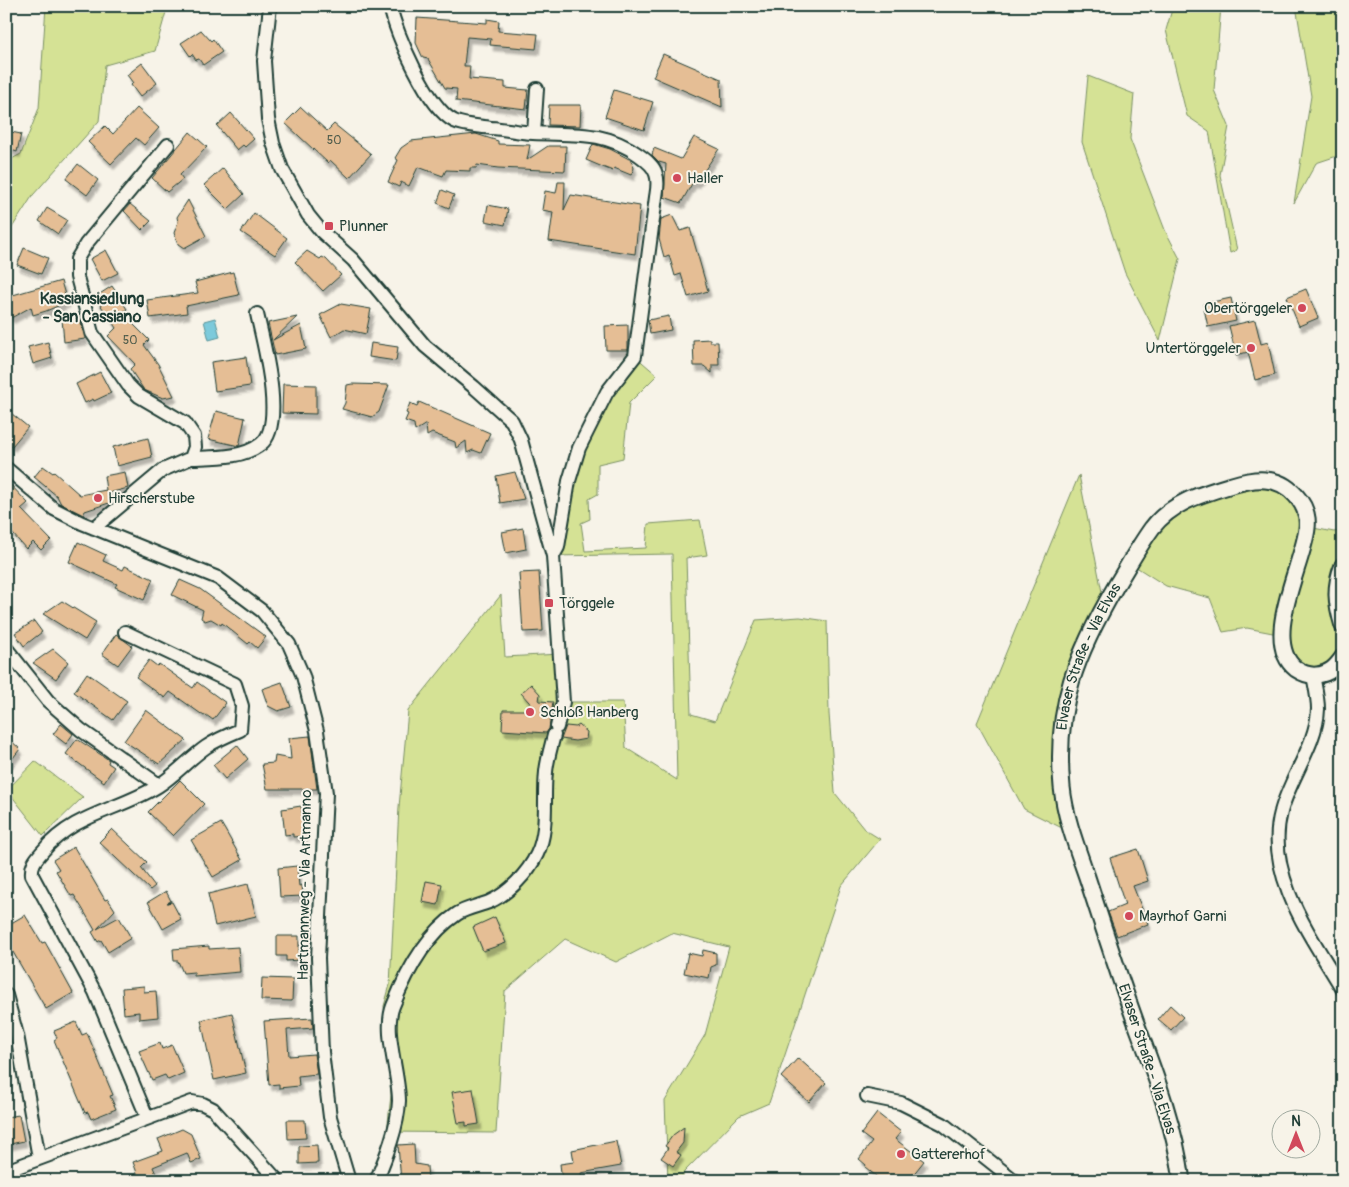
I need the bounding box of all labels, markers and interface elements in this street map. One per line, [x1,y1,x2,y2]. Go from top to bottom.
house number: 50 [327,133,341,148]
place label: Haller [687,169,724,188]
marker: Haller [671,172,683,184]
place label: Plunner [339,217,389,236]
marker: Plunner [323,220,335,232]
district label: Kassiansiedlung - San Cassiano [40,289,144,327]
place label: Obertörggeler [1204,299,1293,318]
marker: Obertörggeler [1296,302,1308,314]
house number: 50 [123,333,137,348]
place label: Untertörggeler [1146,339,1242,358]
marker: Untertörggeler [1245,342,1257,354]
place label: Hirscherstube [108,489,195,508]
marker: Hirscherstube [92,492,104,504]
street label: Elvaser Straße - Via Elvas [1052,579,1125,731]
place label: Törggele [559,594,615,613]
marker: Törggele [543,597,555,609]
place label: Schloß Hanberg [540,703,639,722]
marker: Schloß Hanberg [524,706,536,718]
street label: Hartmannweg - Via Artmanno [294,789,316,981]
place label: Mayrhof Garni [1139,907,1227,926]
marker: Mayrhof Garni [1123,910,1135,922]
street label: Elvaser Straße - Via Elvas [1114,981,1180,1137]
north arrow [1272,1110,1322,1160]
text: N [1291,1113,1301,1130]
place label: Gattererhof [911,1145,986,1164]
marker: Gattererhof [895,1148,907,1160]

